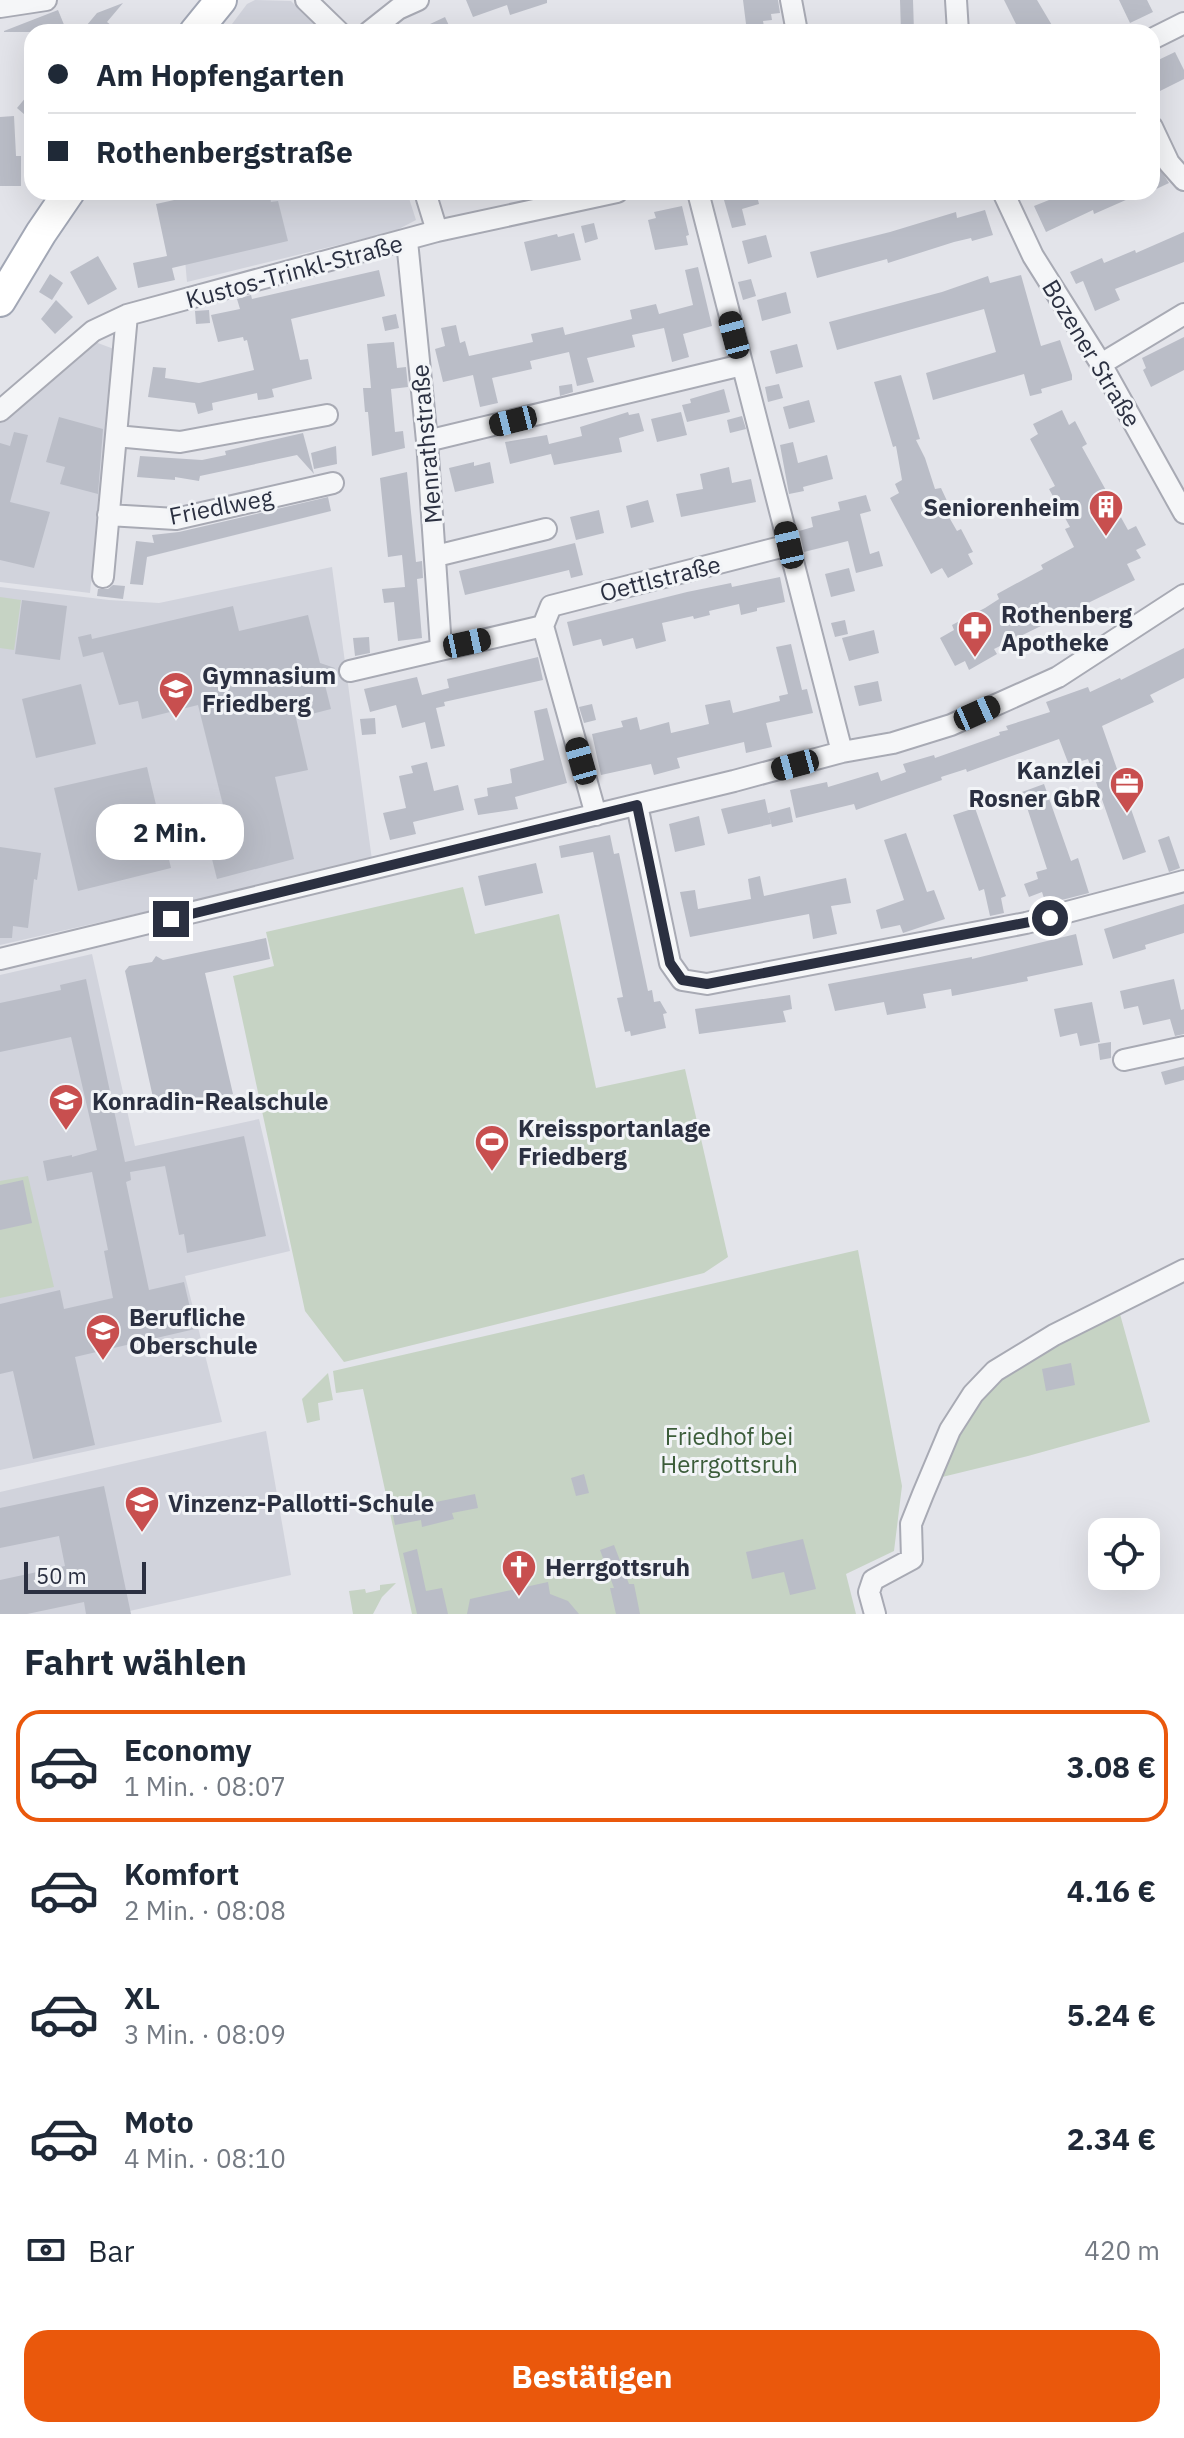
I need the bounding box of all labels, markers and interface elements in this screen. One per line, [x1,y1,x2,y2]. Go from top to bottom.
text: Am Hopfengarten [96,55,345,94]
text: Rothenbergstraße [96,132,353,171]
street label: Kustos-Trinkl-Straße [182,227,406,315]
street label: Bozener Straße [1035,273,1149,433]
car [716,309,752,361]
street label: Menrathstraße [403,363,449,525]
car [487,404,539,438]
street label: Friedlweg [166,480,276,532]
building icon: Seniorenheim [1087,488,1125,538]
place label: Seniorenheim [923,491,1080,523]
car [772,519,806,571]
street label: Oettlstraße [596,548,724,608]
place label: Rothenberg Apotheke [1001,598,1133,658]
pharmacy icon: Rothenberg Apotheke [956,609,994,659]
car [441,626,493,660]
place label: Gymnasium Friedberg [202,659,336,719]
school or university icon: Gymnasium Friedberg [157,670,195,720]
car [950,692,1004,734]
car [563,735,599,787]
car [769,747,821,783]
place label: Kanzlei Rosner GbR [968,754,1101,814]
office icon: Kanzlei Rosner GbR [1108,765,1146,815]
callout: 2 Min. [97,803,245,859]
text: 2 Min. [133,815,207,849]
route start [1032,900,1068,936]
route end [153,901,189,937]
school or university icon: Konradin-Realschule [47,1082,85,1132]
place label: Konradin-Realschule [92,1085,329,1117]
place label: Kreissportanlage Friedberg [518,1112,711,1172]
sports icon: Kreissportanlage Friedberg [473,1123,511,1173]
place label: Berufliche Oberschule [129,1301,258,1361]
school or university icon: Berufliche Oberschule [84,1312,122,1362]
park label: Friedhof bei Herrgottsruh [660,1420,798,1480]
school or university icon: Vinzenz-Pallotti-Schule [123,1484,161,1534]
place label: Vinzenz-Pallotti-Schule [168,1487,434,1519]
map controls [1088,1518,1160,1590]
button: locate [1088,1518,1160,1590]
church icon: Herrgottsruh [500,1548,538,1598]
place label: Herrgottsruh [545,1551,690,1583]
scale bar [24,1558,146,1594]
text: 50 m [36,1561,87,1590]
text: Fahrt wählen [24,1638,247,1685]
icon: car [28,1730,100,1802]
text: Economy [124,1730,252,1769]
text: 3.08 € [1067,1747,1156,1786]
text: 1 Min. · 08:07 [124,1769,286,1803]
icon: car [28,1854,100,1926]
text: Komfort [124,1854,239,1893]
text: 4.16 € [1067,1871,1156,1910]
text: 2 Min. · 08:08 [124,1893,286,1927]
icon: car [28,1978,100,2050]
text: XL [124,1978,160,2017]
text: 5.24 € [1067,1995,1156,2034]
text: 3 Min. · 08:09 [124,2017,286,2051]
icon: car [28,2102,100,2174]
text: Moto [124,2102,194,2141]
text: 2.34 € [1067,2119,1156,2158]
text: 4 Min. · 08:10 [124,2141,286,2175]
icon: cash [24,2228,68,2272]
text: Bar [88,2231,135,2270]
text: 420 m [1084,2233,1160,2267]
button: Bestätigen [24,2330,1160,2422]

